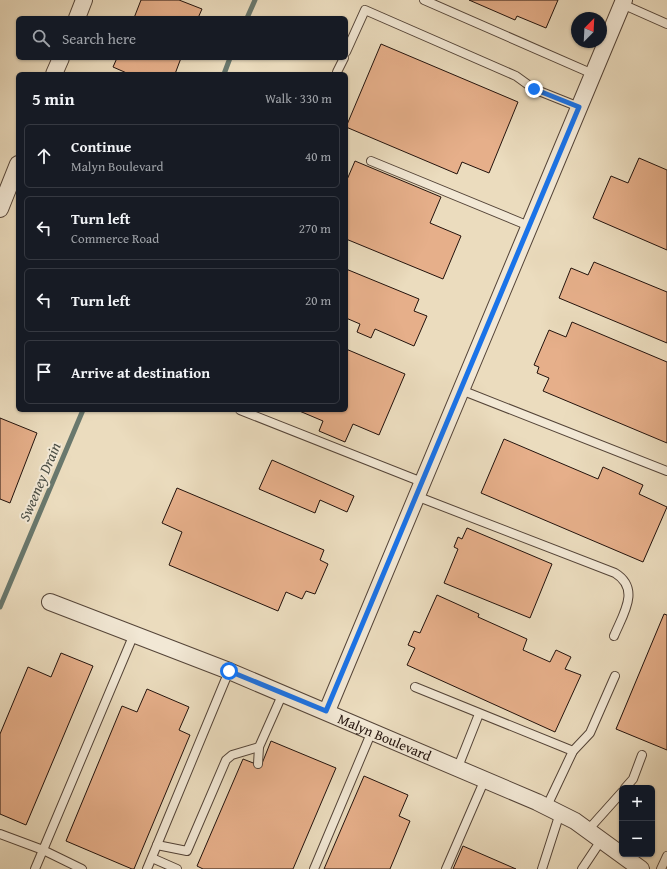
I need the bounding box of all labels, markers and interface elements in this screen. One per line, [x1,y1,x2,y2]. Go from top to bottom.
north arrow [571,12,607,48]
search box [16,16,348,60]
icon: search [30,27,52,49]
text: Search here [62,28,136,49]
route end [525,80,543,98]
text: 5 min [32,86,74,111]
text: Walk · 330 m [265,89,332,108]
text: Continue [71,136,132,157]
icon: ahead [33,145,55,167]
text: 40 m [305,147,331,166]
text: Malyn Boulevard [71,157,163,176]
text: Turn left [71,208,130,229]
icon: left [33,217,55,239]
text: 270 m [299,219,331,238]
text: Commerce Road [71,229,159,248]
icon: left [33,289,55,311]
text: Turn left [71,290,130,311]
text: 20 m [305,291,331,310]
icon: arrive [33,361,55,383]
text: Arrive at destination [71,362,210,383]
water label: Sweeney Drain [13,439,66,525]
route start [220,662,238,680]
street label: Malyn Boulevard [335,709,435,766]
map controls [619,785,655,857]
button: + [619,785,655,821]
button: − [619,821,655,857]

